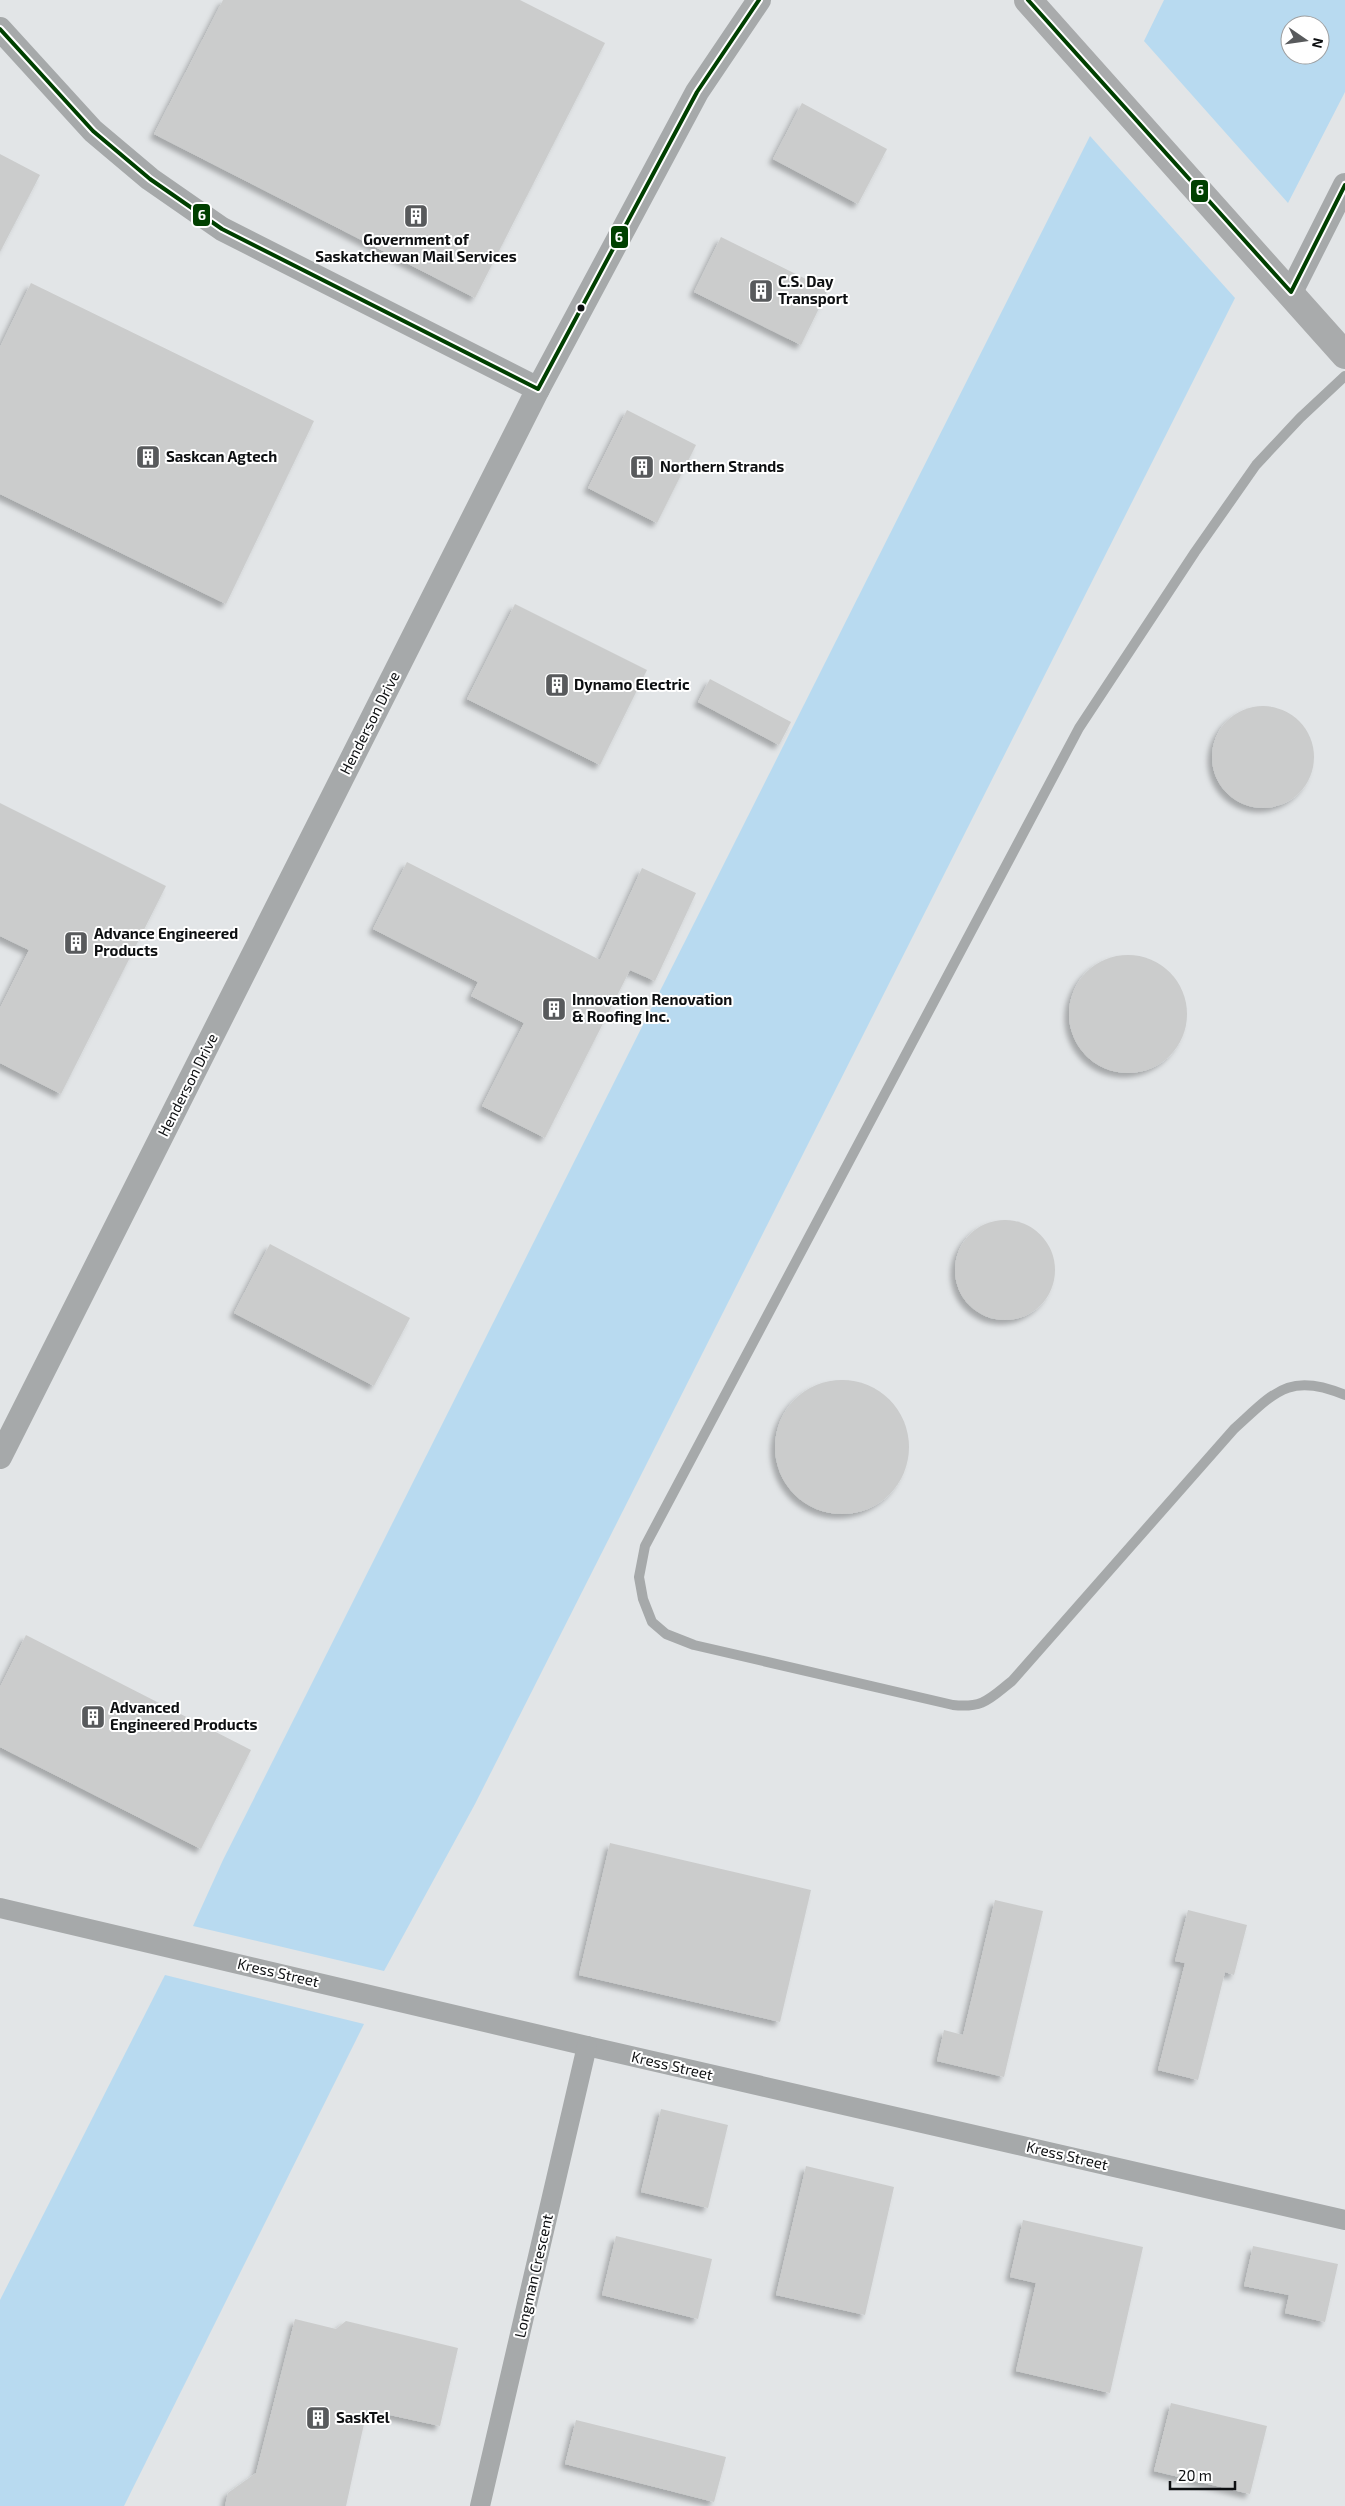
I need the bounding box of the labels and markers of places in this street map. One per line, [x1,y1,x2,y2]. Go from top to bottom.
building icon: Government of Saskatchewan Mail Services [403,203,429,229]
place label: Government of Saskatchewan Mail Services [315,230,517,265]
place label: C.S. Day Transport [778,272,848,307]
building icon: C.S. Day Transport [748,278,774,304]
unlabelled marker [576,303,586,313]
building icon: Saskcan Agtech [135,444,161,470]
place label: Saskcan Agtech [166,447,277,465]
building icon: Northern Strands [629,454,655,480]
place label: Northern Strands [660,457,784,475]
building icon: Dynamo Electric [544,672,570,698]
place label: Dynamo Electric [574,675,690,694]
place label: Advance Engineered Products [94,924,238,959]
building icon: Advance Engineered Products [63,930,89,956]
place label: Innovation Renovation & Roofing Inc. [572,990,732,1025]
building icon: Innovation Renovation & Roofing Inc. [541,996,567,1022]
place label: Advanced Engineered Products [110,1698,257,1733]
building icon: Advanced Engineered Products [80,1704,106,1730]
building icon: SaskTel [305,2405,331,2431]
place label: SaskTel [336,2408,390,2426]

